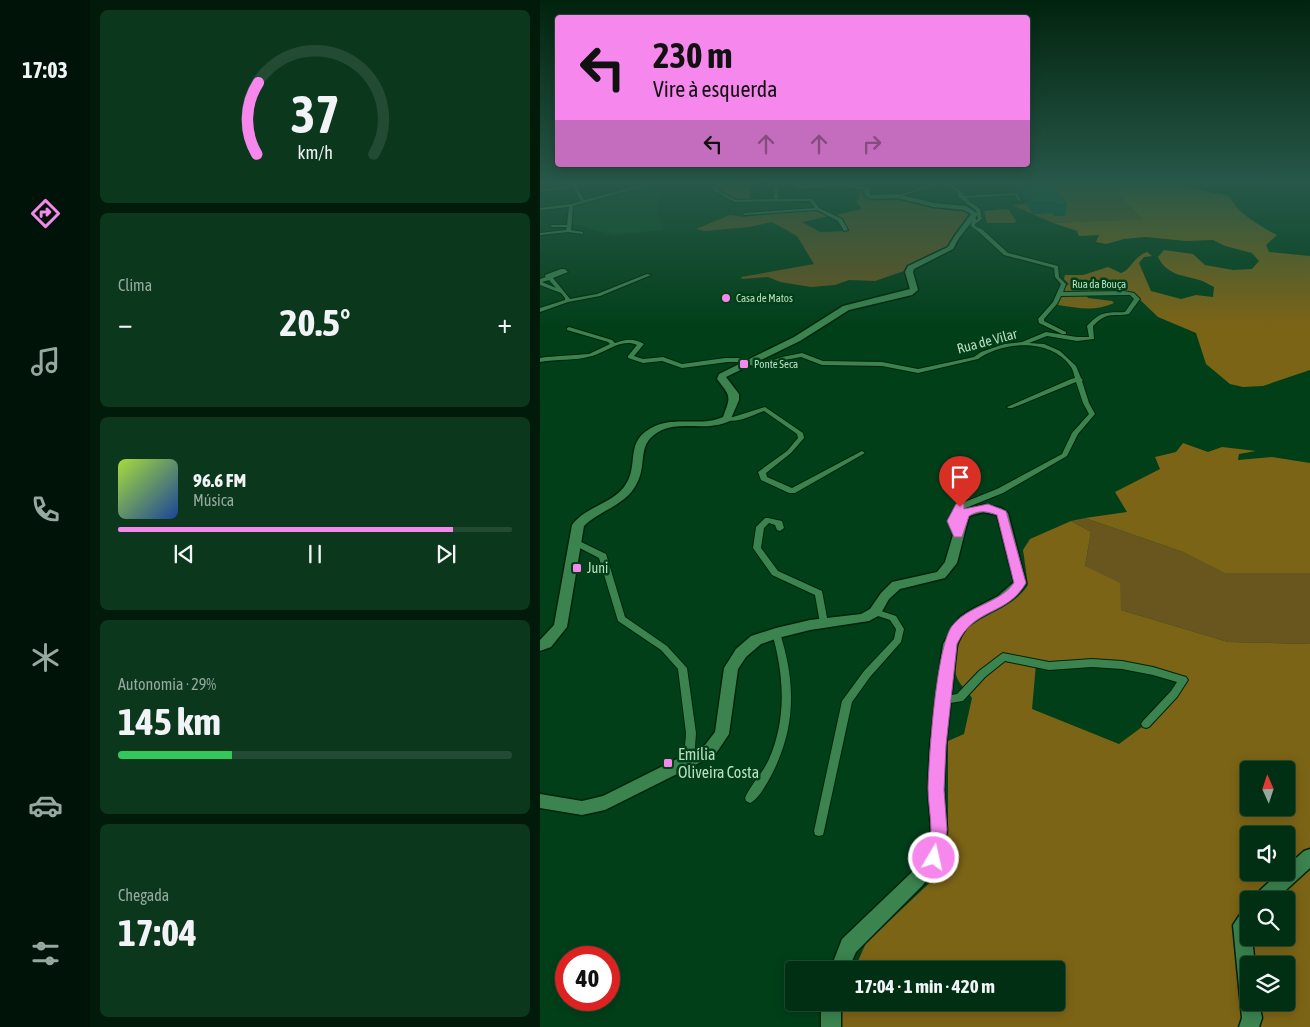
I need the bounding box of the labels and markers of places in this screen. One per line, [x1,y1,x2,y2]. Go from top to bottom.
marker: Casa de Matos [720,292,732,304]
place label: Casa de Matos [736,292,793,304]
marker: Ponte Seca [738,358,750,370]
place label: Ponte Seca [754,358,798,370]
pin [939,456,981,507]
place label: Juni [587,560,608,576]
marker: Juni [571,562,583,574]
place label: Emília Oliveira Costa [678,745,759,781]
marker: Emília Oliveira Costa [662,757,674,769]

